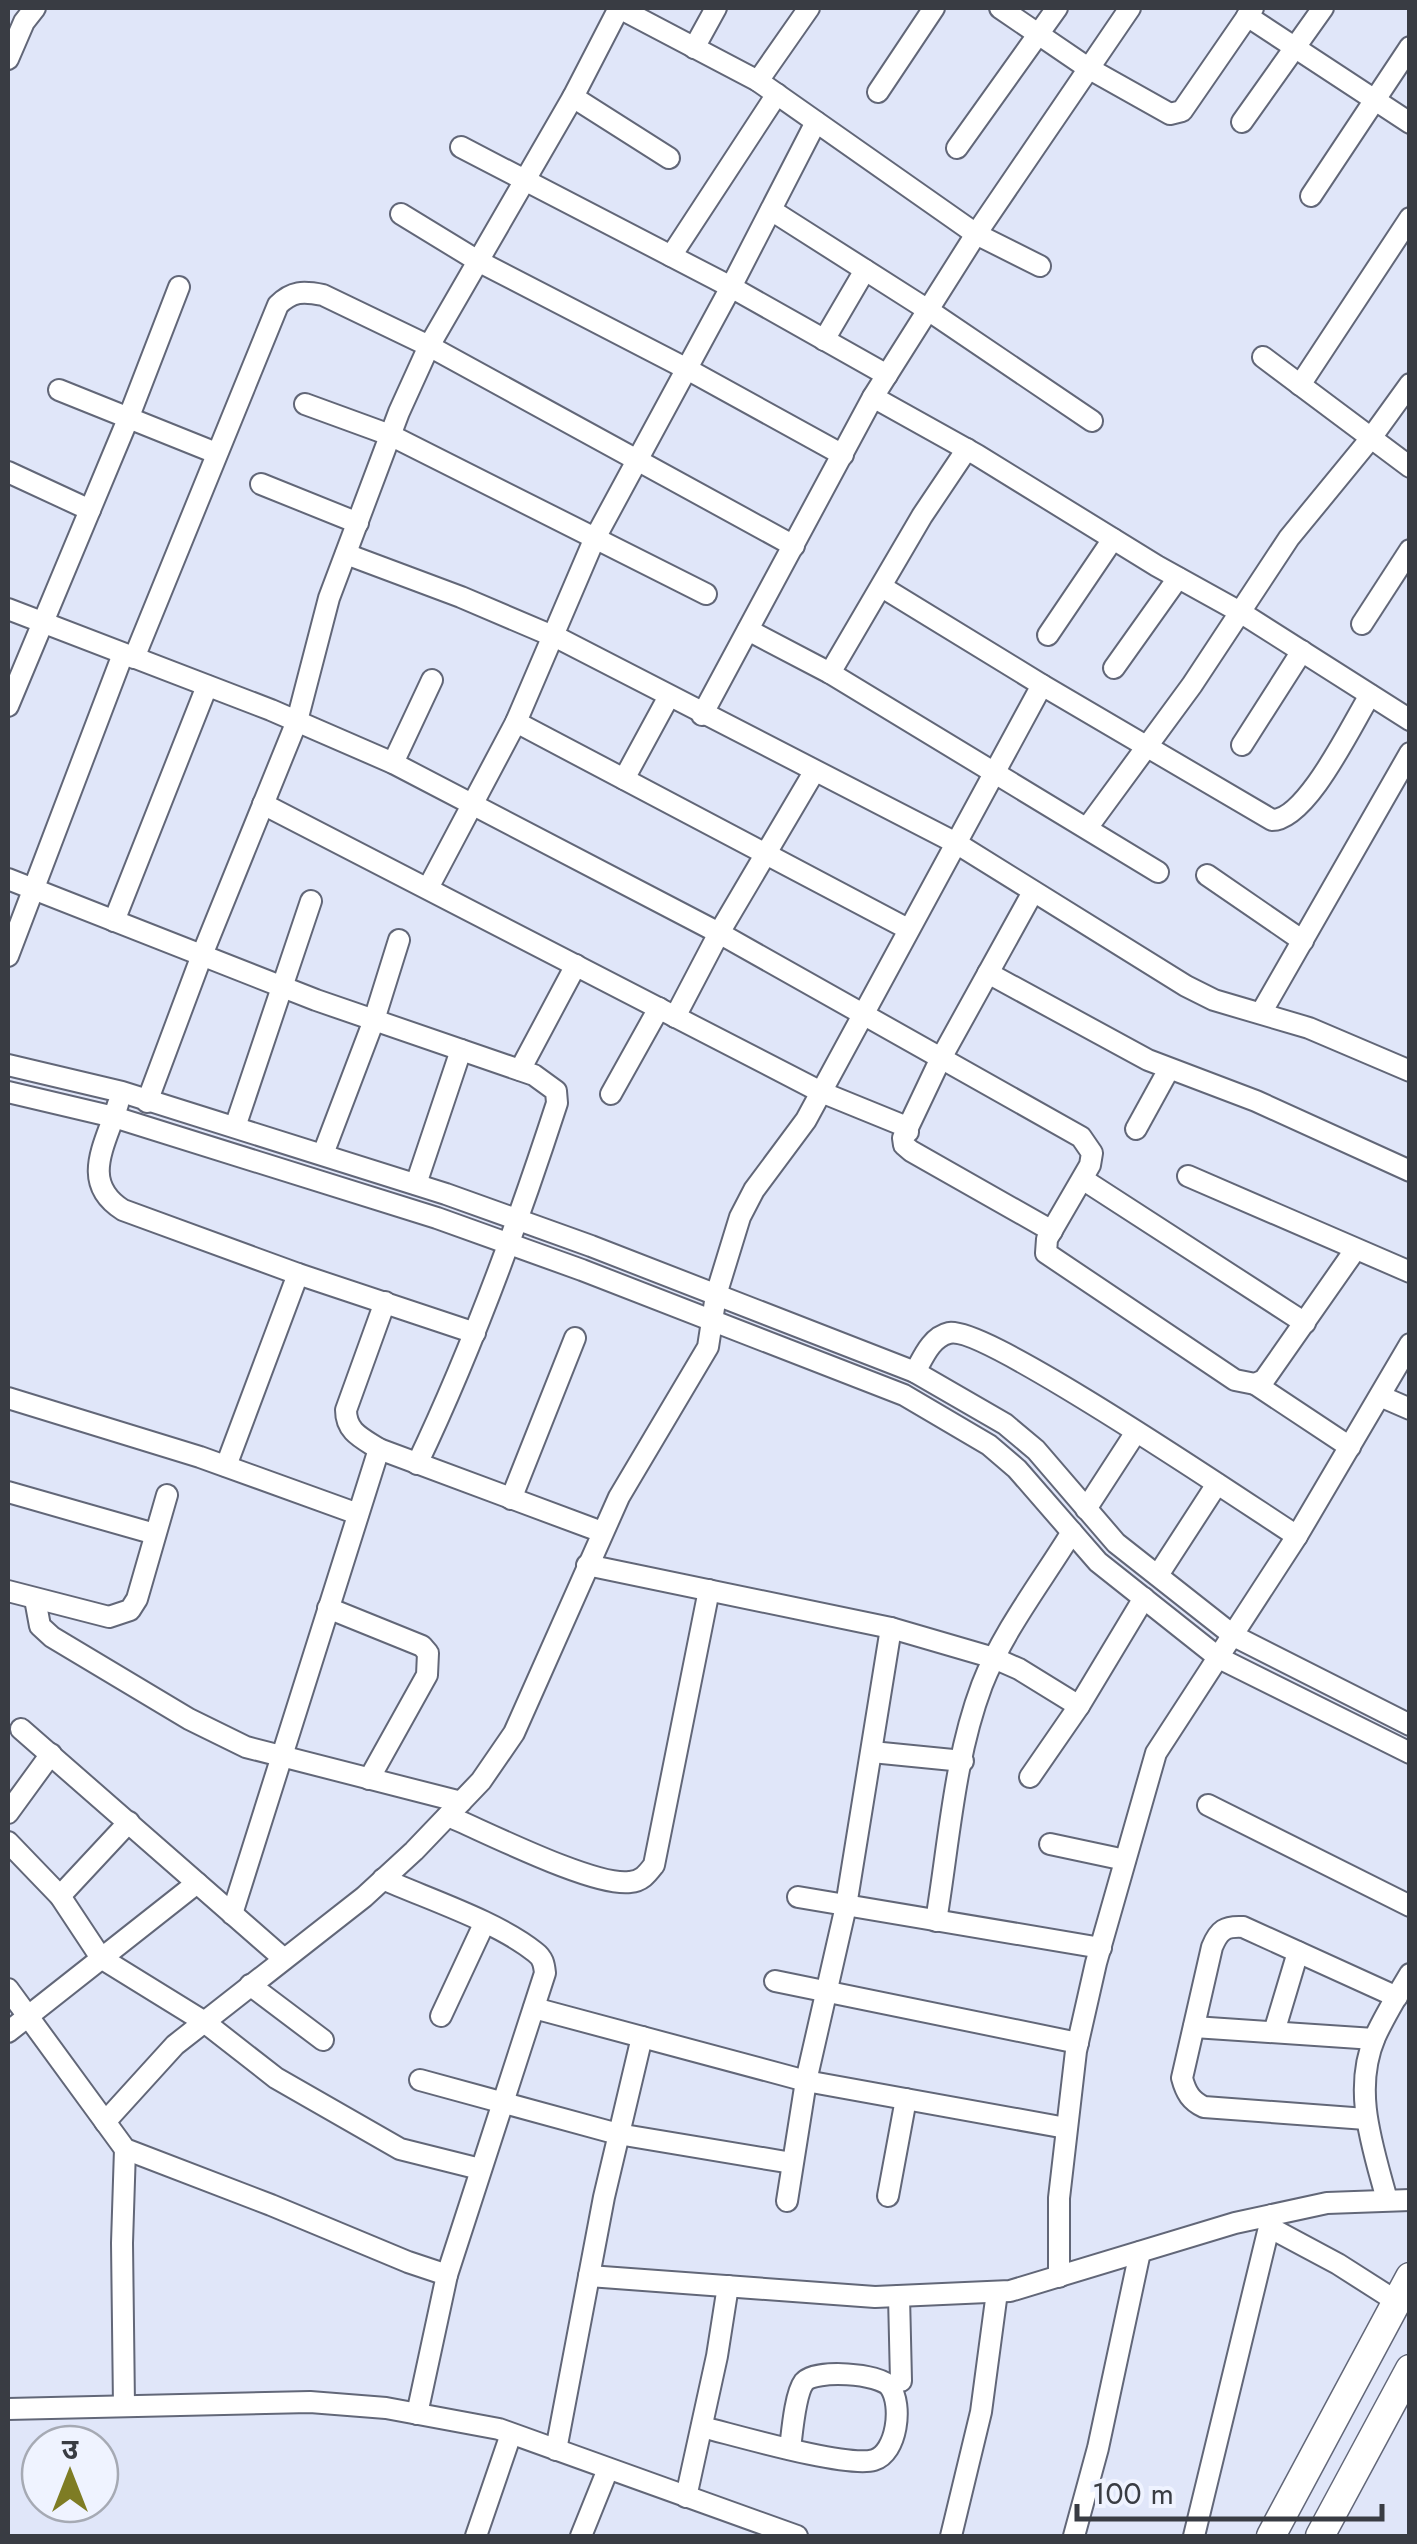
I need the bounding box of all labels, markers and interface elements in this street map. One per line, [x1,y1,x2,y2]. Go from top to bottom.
north arrow [20,2424,120,2524]
text: उ [62,2429,79,2470]
scale bar [1077,2459,1382,2521]
text: 100 m [1092,2472,1174,2515]

